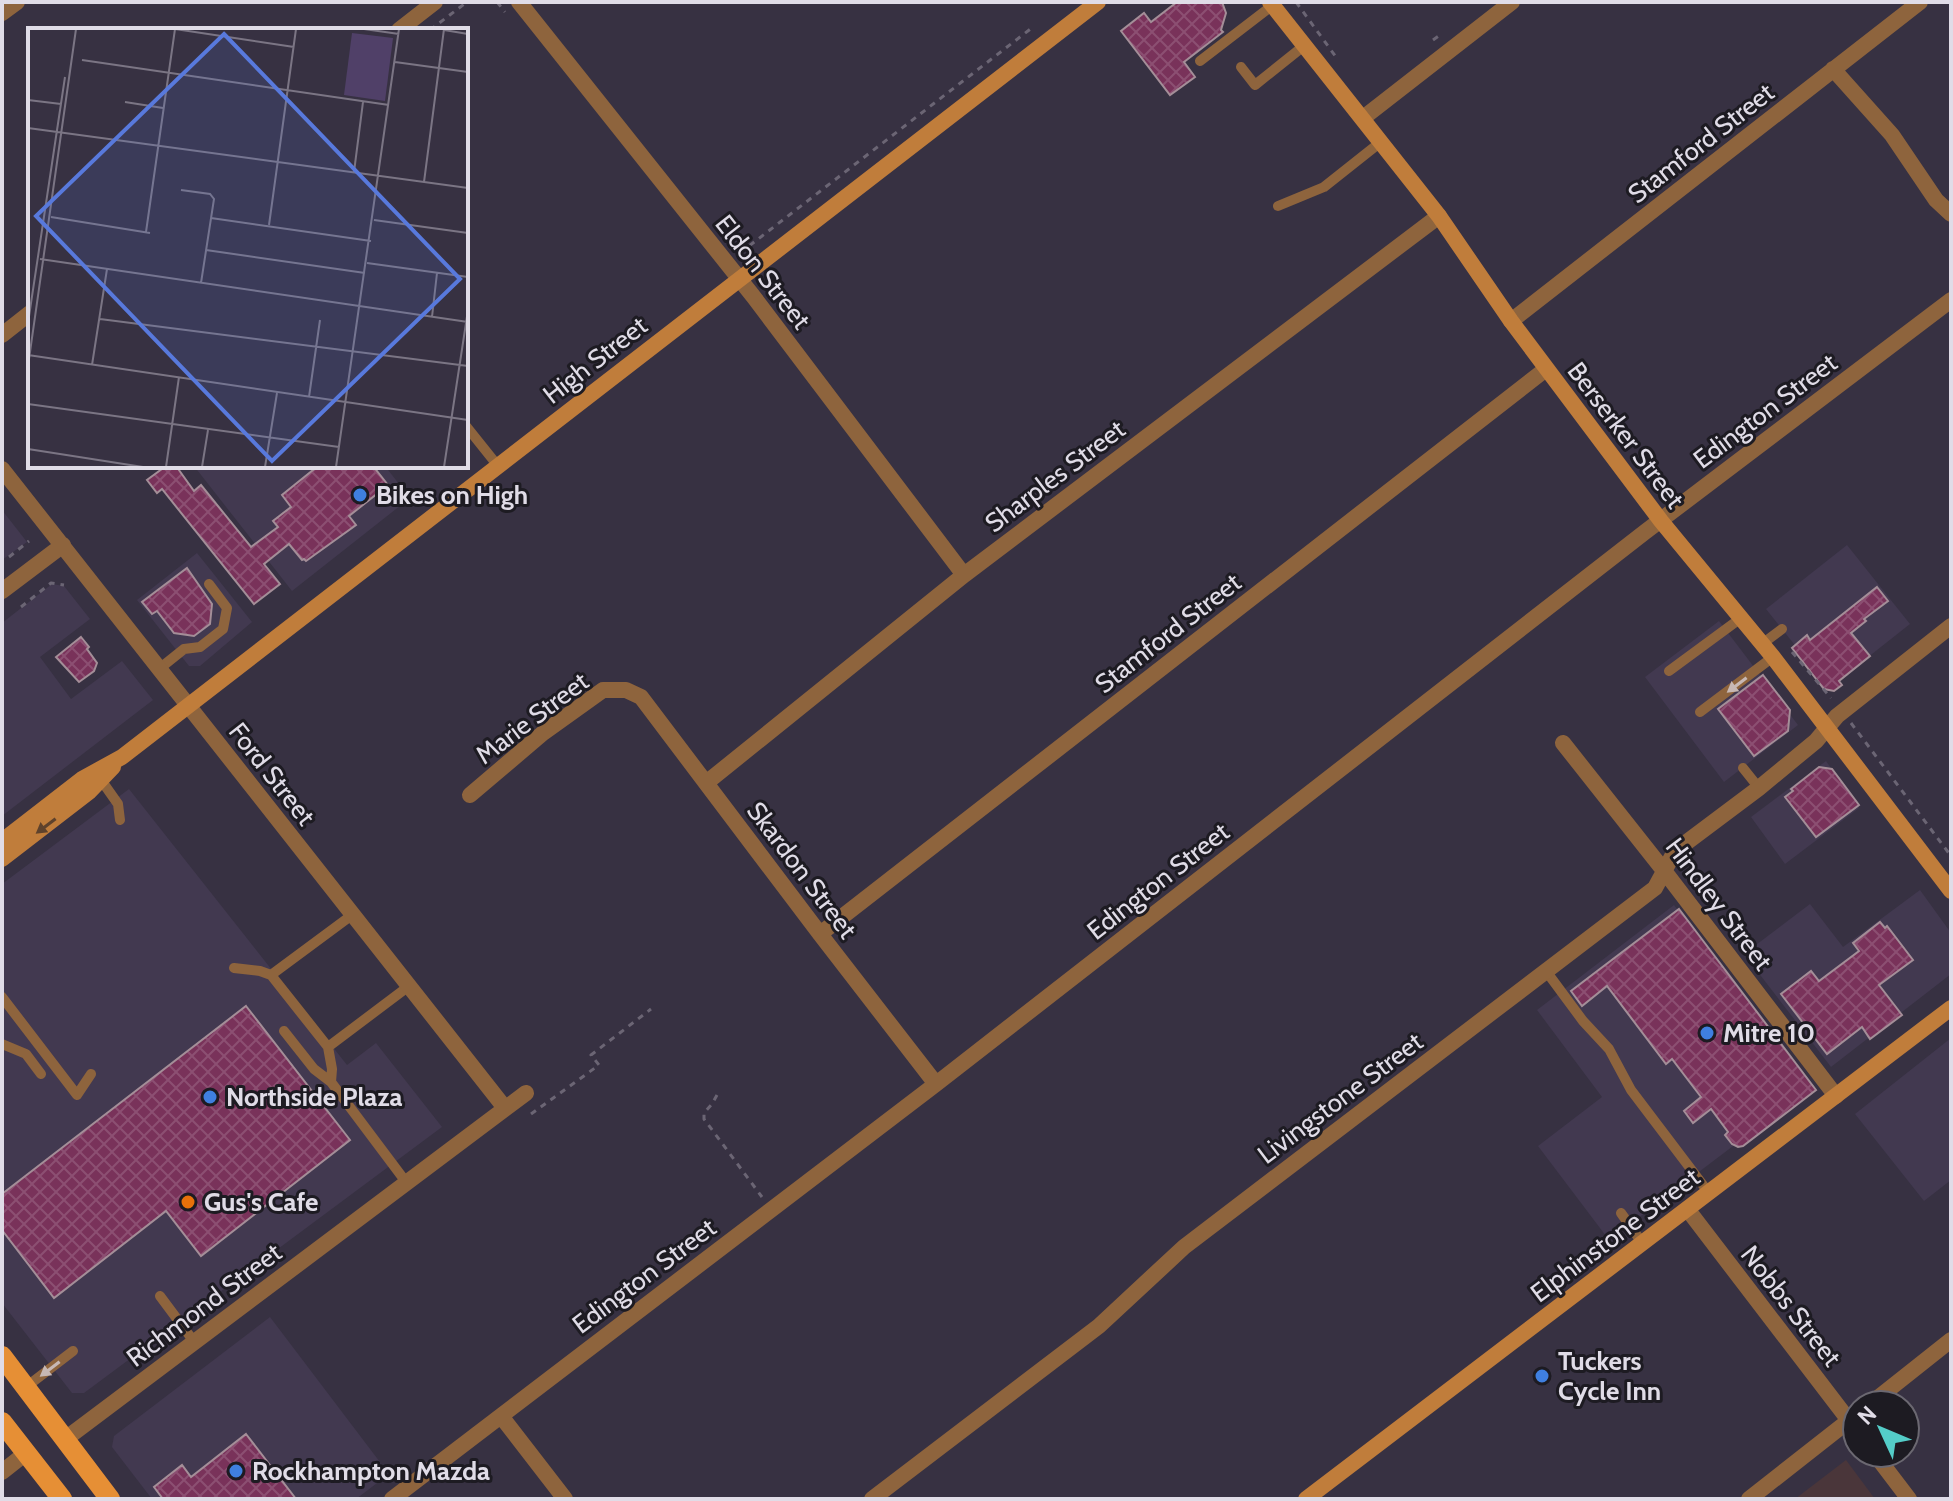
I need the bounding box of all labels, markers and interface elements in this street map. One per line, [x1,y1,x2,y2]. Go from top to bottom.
inset map [28,28,468,468]
street label: Stamford Street [1622,76,1781,210]
street label: Eldon Street [708,208,818,336]
street label: High Street [537,309,654,411]
street label: Edington Street [1687,346,1843,475]
street label: Berserker Street [1561,356,1691,515]
street label: Sharples Street [979,413,1132,539]
place label: Bikes on High [376,479,528,511]
marker: Bikes on High [351,486,369,504]
street label: Stamford Street [1089,566,1248,700]
street label: Marie Street [469,665,595,771]
one-way arrow [1726,676,1747,692]
street label: Ford Street [222,716,322,832]
street label: Skardon Street [740,795,864,945]
street label: Edington Street [1081,815,1236,946]
one-way arrow [36,817,56,833]
street label: Hindley Street [1659,831,1779,977]
place label: Mitre 10 [1723,1017,1815,1049]
marker: Mitre 10 [1698,1024,1716,1042]
street label: Livingstone Street [1251,1025,1429,1171]
place label: Northside Plaza [226,1081,402,1113]
marker: Northside Plaza [201,1088,219,1106]
street label: Elphinstone Street [1524,1161,1706,1309]
place label: Gus's Cafe [204,1186,319,1218]
marker: Gus's Cafe [179,1193,197,1211]
street label: Edington Street [566,1211,722,1340]
street label: Richmond Street [120,1236,288,1374]
street label: Nobbs Street [1734,1239,1848,1373]
place label: Tuckers Cycle Inn [1558,1345,1661,1407]
one-way arrow [39,1361,60,1377]
marker: Tuckers Cycle Inn [1533,1367,1551,1385]
north arrow [1841,1389,1921,1469]
text: N [1852,1400,1882,1430]
place label: Rockhampton Mazda [252,1455,490,1487]
marker: Rockhampton Mazda [227,1462,245,1480]

